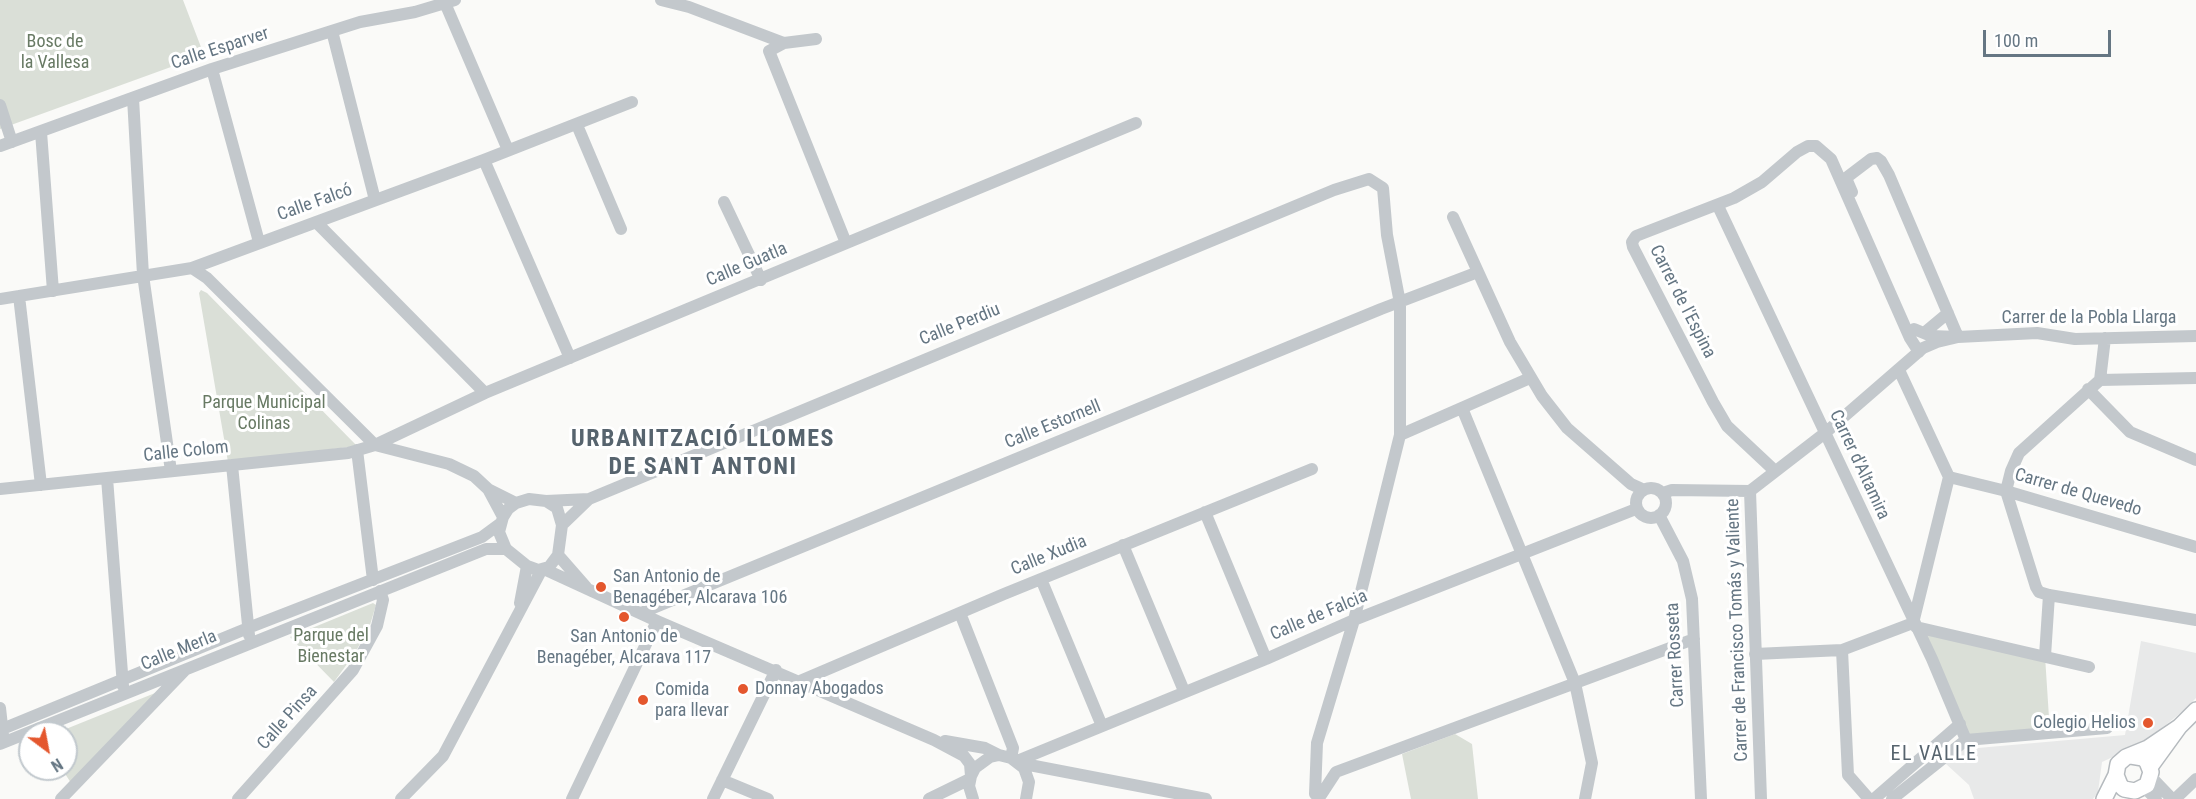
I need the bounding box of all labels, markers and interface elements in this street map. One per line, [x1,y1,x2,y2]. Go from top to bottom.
scale bar [1986,18,2114,56]
street label: Calle Esparver [168,23,272,75]
text: 100 m [1994,30,2038,51]
park label: Bosc de la Vallesa [21,31,89,74]
street label: Calle Falcó [275,179,355,227]
street label: Calle Guatla [703,238,791,292]
street label: Carrer de l'Espina [1644,242,1720,362]
street label: Calle Perdiu [917,299,1003,351]
street label: Carrer de la Pobla Llarga [2002,307,2176,329]
park label: Parque Municipal Colinas [202,392,326,434]
street label: Calle Estornell [1002,396,1104,454]
street label: Carrer d'Altamira [1824,407,1894,523]
district label: URBANITZACIÓ LLOMES DE SANT ANTONI [571,426,835,482]
street label: Calle Colom [142,437,230,467]
street label: Carrer de Quevedo [2012,465,2144,521]
street label: Carrer de Francisco Tomás y Valiente [1723,498,1753,762]
street label: Calle Xudia [1008,531,1090,581]
place label: San Antonio de Benagéber, Alcarava 106 [613,566,787,608]
marker: San Antonio de Benagéber, Alcarava 106 [594,580,608,594]
street label: Calle de Falcia [1267,586,1371,646]
street label: Carrer Rosseta [1662,602,1690,708]
marker: San Antonio de Benagéber, Alcarava 117 [617,610,631,624]
park label: Parque del Bienestar [293,625,369,668]
street label: Calle Merla [138,626,220,676]
place label: San Antonio de Benagéber, Alcarava 117 [537,626,711,668]
place label: Donnay Abogados [755,678,884,700]
place label: Comida para llevar [655,679,729,722]
street label: Calle Pinsa [253,681,323,755]
marker: Donnay Abogados [736,682,750,696]
marker: Comida para llevar [636,693,650,707]
place label: Colegio Helios [2033,712,2136,734]
marker: Colegio Helios [2141,716,2155,730]
north arrow [18,721,78,781]
district label: EL VALLE [1890,743,1978,767]
text: N [48,754,66,776]

